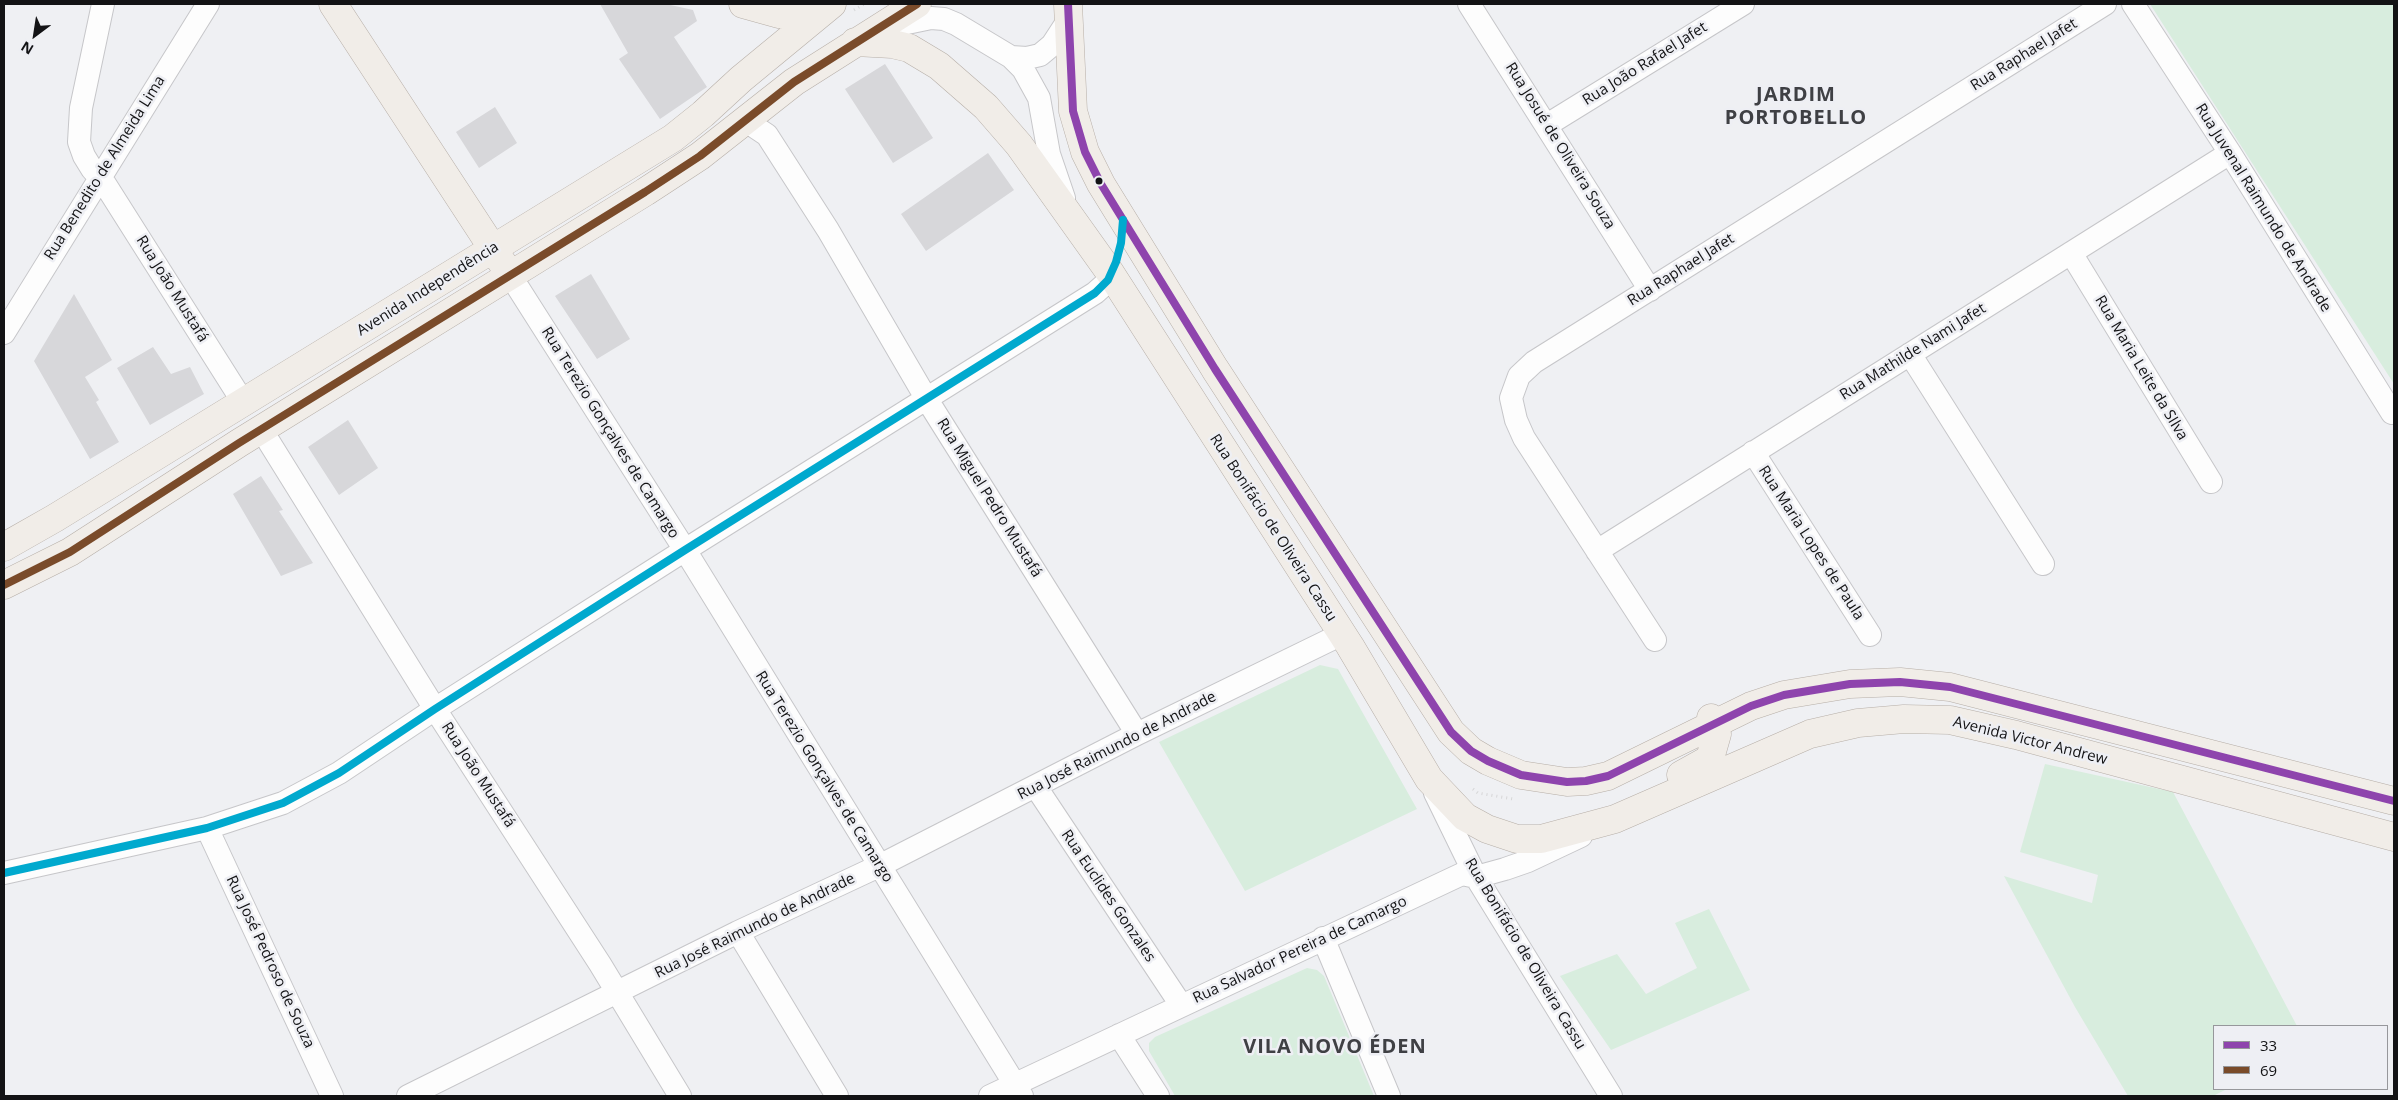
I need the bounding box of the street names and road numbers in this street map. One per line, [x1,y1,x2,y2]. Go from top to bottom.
street label: Rua Raphael Jafet [1967,15,2081,95]
street label: Rua João Rafael Jafet [1579,18,1711,110]
street label: Rua Josué de Oliveira Souza [1501,59,1619,233]
street label: Rua Benedito de Almeida Lima [41,73,169,263]
street label: Rua Juvenal Raimundo de Andrade [2191,101,2335,315]
street label: Rua Raphael Jafet [1624,230,1738,310]
street label: Rua João Mustafá [132,233,212,345]
street label: Avenida Independência [354,238,502,340]
street label: Rua Maria Leite da SIlva [2091,292,2191,444]
street label: Rua Mathilde Nami Jafet [1837,300,1989,404]
street label: Rua Terezio Gonçalves de Camargo [537,324,683,542]
street label: Rua Miguel Pedro Mustafá [933,415,1045,581]
street label: Rua Bonifácio de Oliveira Cassu [1206,431,1340,625]
street label: Rua Maria Lopes de Paula [1754,462,1868,624]
street label: Rua Terezio Gonçalves de Camargo [751,668,897,886]
street label: Rua José Raimundo de Andrade [1015,688,1219,804]
street label: Avenida Victor Andrew [1951,713,2109,769]
street label: Rua João Mustafá [437,719,519,831]
street label: Rua Euclides Gonzales [1057,827,1159,965]
street label: Rua Bonifácio de Oliveira Cassu [1461,855,1589,1053]
street label: Rua José Raimundo de Andrade [652,870,858,982]
street label: Rua José Pedroso de Souza [222,873,318,1051]
street label: Rua Salvador Pereira de Camargo [1190,892,1410,1008]

